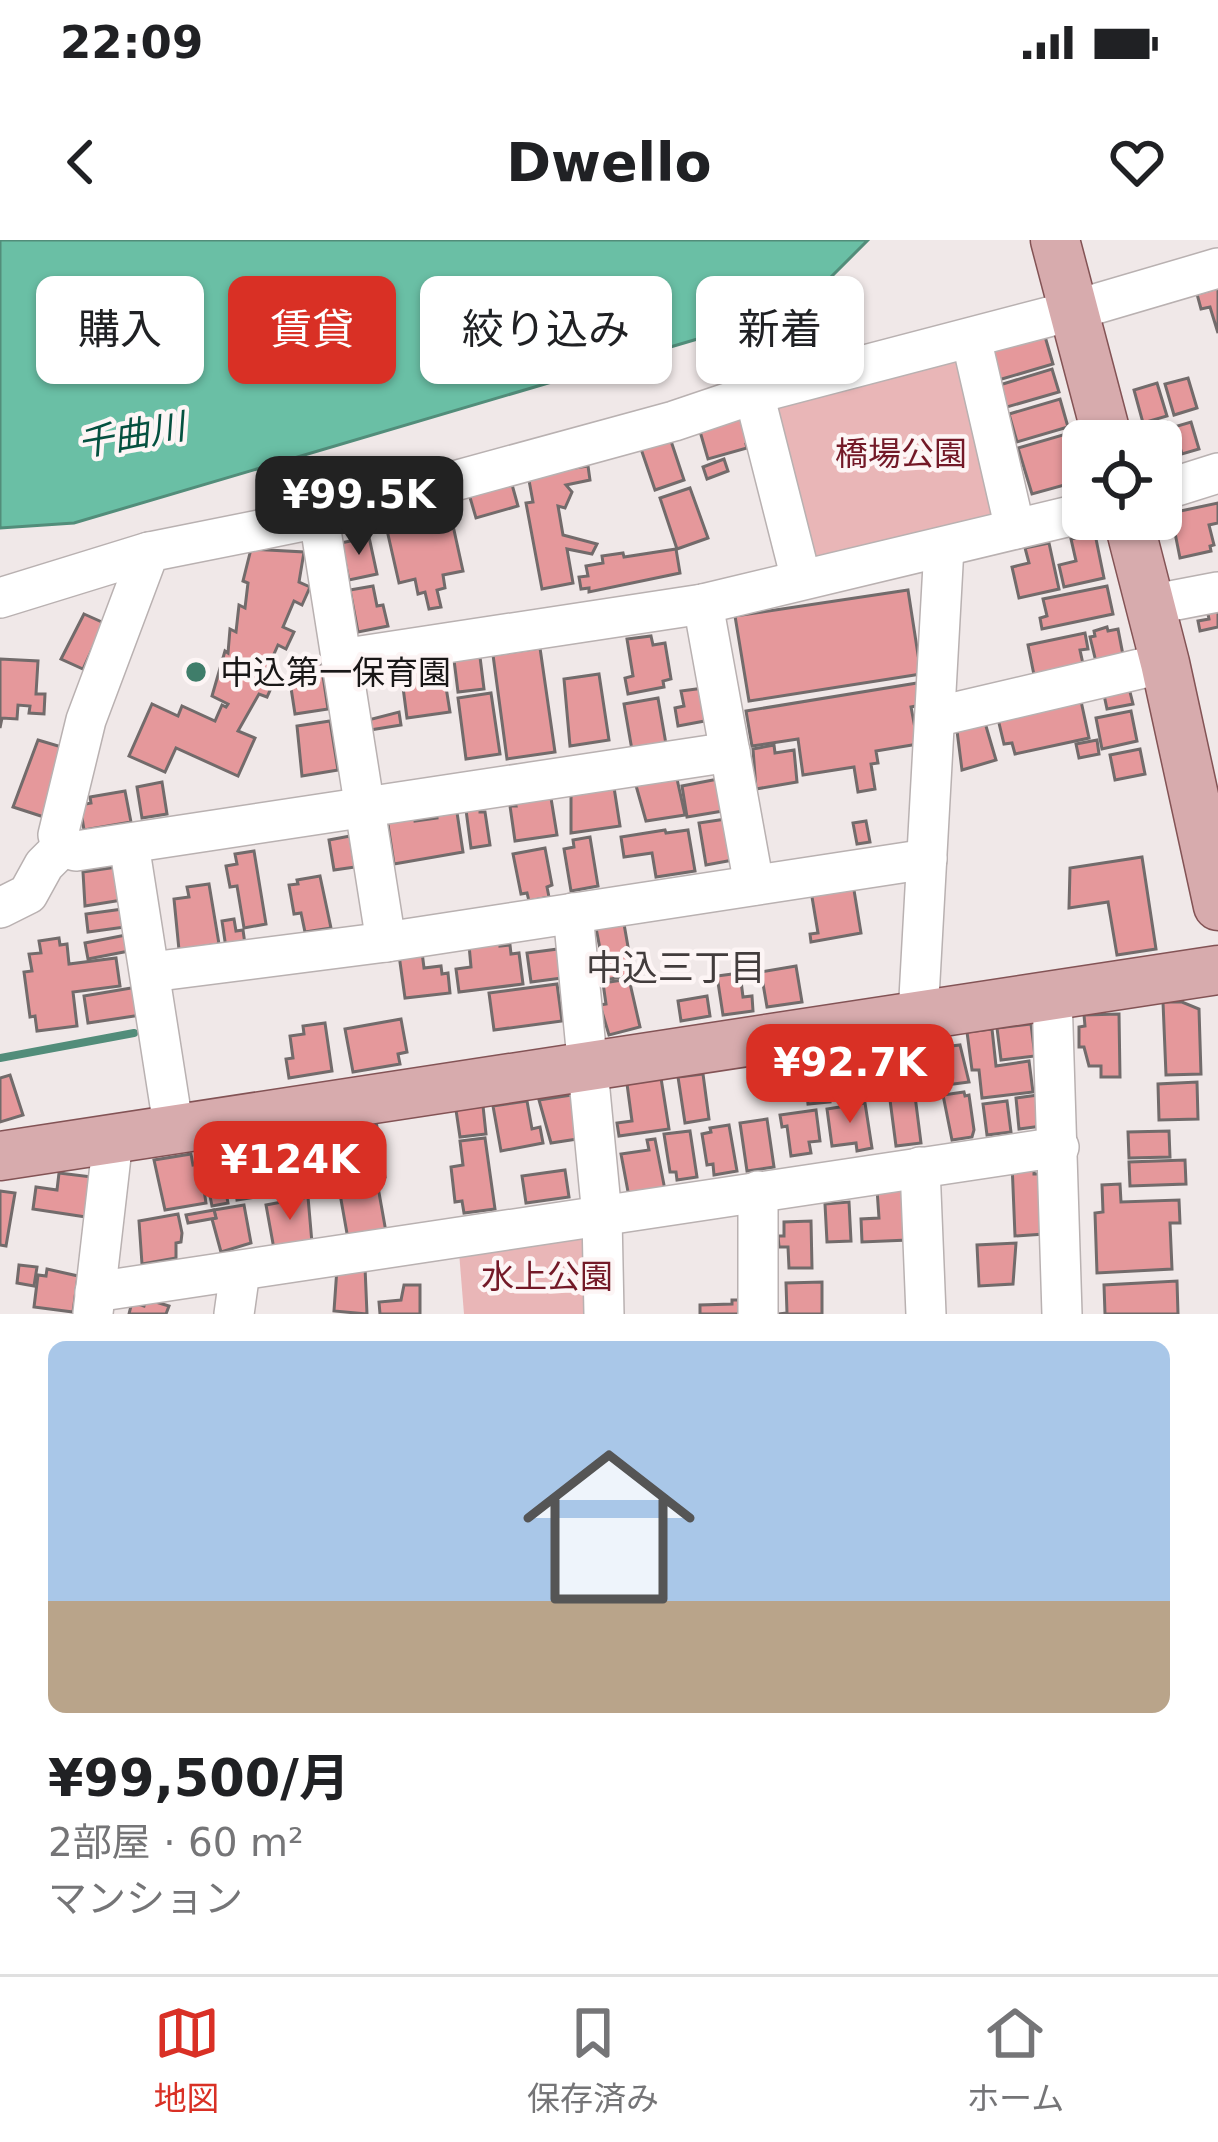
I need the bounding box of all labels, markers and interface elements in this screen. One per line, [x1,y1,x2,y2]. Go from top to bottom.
text: 22:09 [60,16,203,69]
icon: back [48,129,114,195]
icon: heart [1104,129,1170,195]
text: Dwello [506,131,712,194]
chip: 購入 [36,276,204,384]
chip: 賃貸 [228,276,396,384]
chip: 絞り込み [420,276,672,384]
chip: 新着 [696,276,864,384]
water label: 千曲川 [74,405,192,465]
map controls [1062,420,1182,540]
button: locate [1062,420,1182,540]
park label: 橋場公園 [835,434,967,473]
pin: ¥99.5K [261,456,457,558]
text: ¥99.5K [282,472,436,517]
place label: 中込第一保育園 [220,653,451,692]
marker: 中込第一保育園 [183,659,209,685]
district label: 中込三丁目 [586,947,766,988]
pin: ¥92.7K [752,1024,948,1126]
text: ¥92.7K [773,1040,927,1085]
pin: ¥124K [206,1121,374,1223]
text: ¥124K [221,1137,359,1182]
park label: 水上公園 [481,1257,613,1296]
icon: home [501,1419,717,1635]
text: ¥99,500/月 [48,1749,350,1808]
text: 2部屋 · 60 m² [48,1820,304,1865]
text: マンション [48,1876,243,1921]
tab: 地図 [154,2000,220,2120]
tab: 保存済み [527,2000,659,2120]
tab: ホーム [966,2000,1064,2120]

